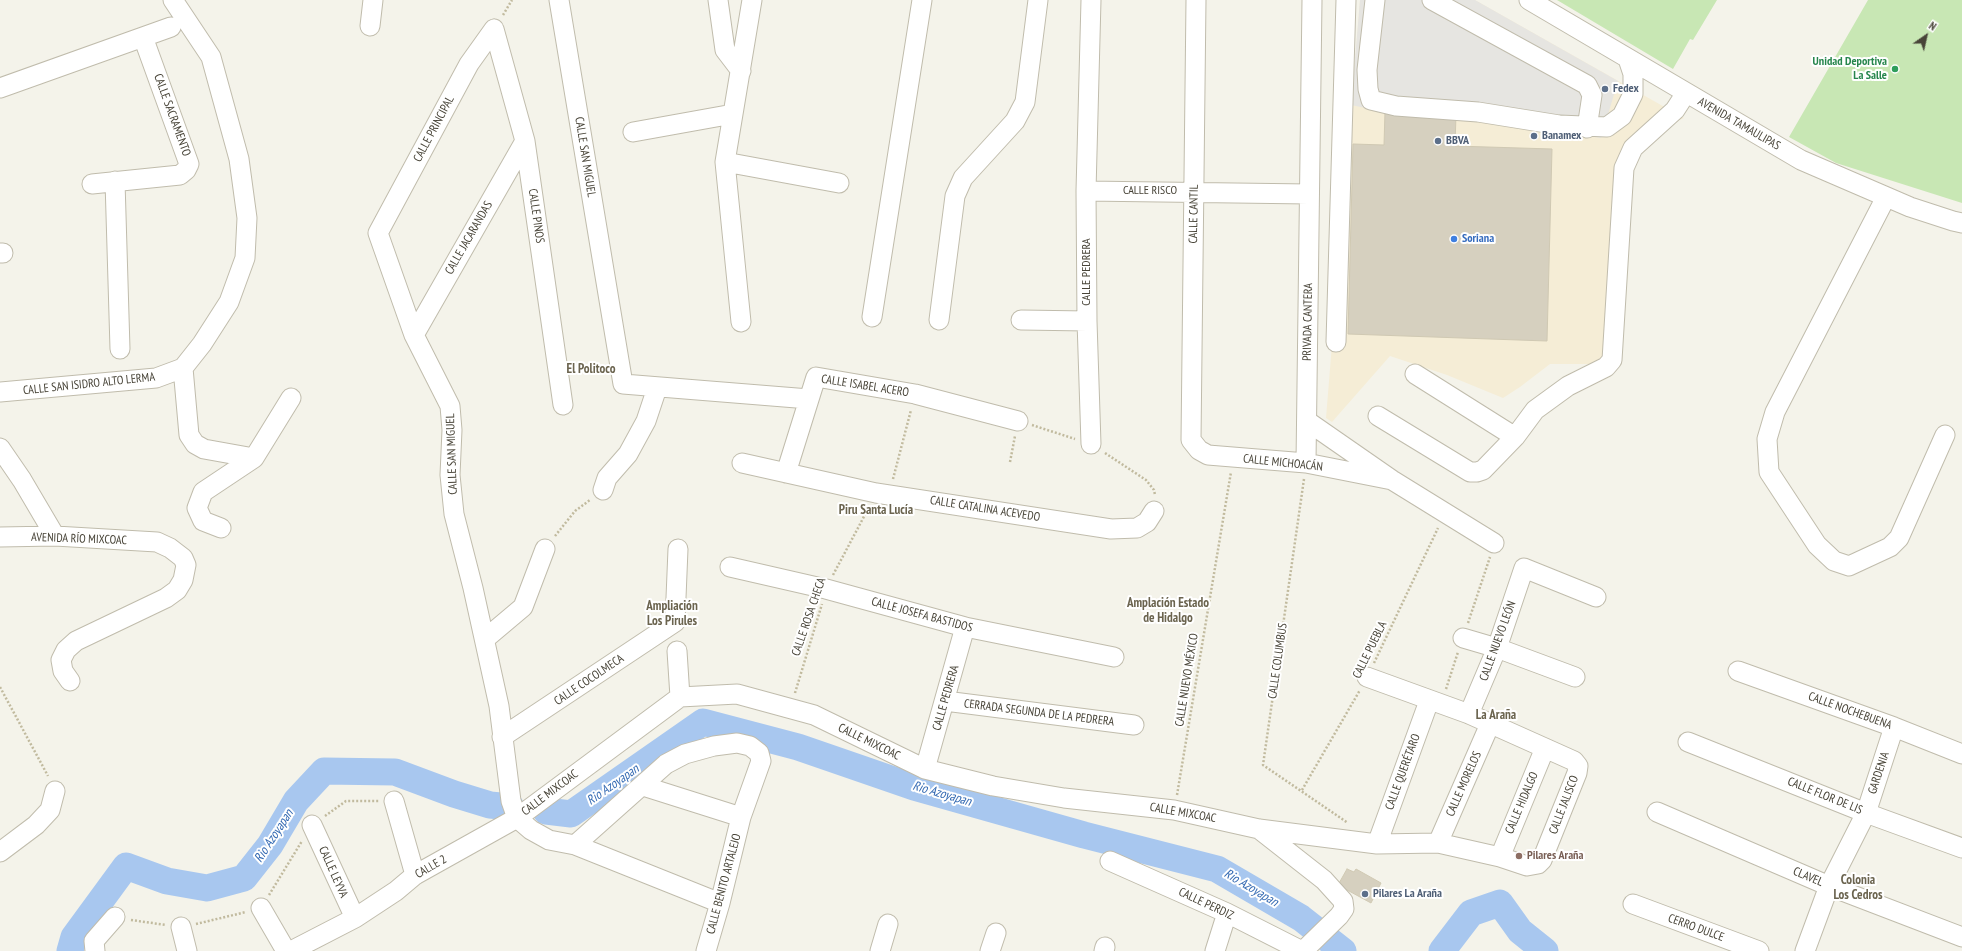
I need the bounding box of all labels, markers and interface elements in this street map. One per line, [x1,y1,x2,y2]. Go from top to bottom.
north arrow [1906,16,1946,56]
text: N [1926,19,1939,34]
place label: Unidad Deportiva La Salle [1813,55,1887,83]
marker: Unidad Deportiva La Salle [1890,64,1900,74]
street label: CALLE SACRAMENTO [150,72,194,158]
place label: Fedex [1613,82,1639,96]
marker: Fedex [1600,84,1610,94]
street label: CALLE PRINCIPAL [411,94,457,164]
street label: AVENIDA TAMAULIPAS [1695,95,1783,153]
street label: CALLE SAN MIGUEL [572,116,598,198]
place label: Banamex [1542,129,1581,143]
marker: Banamex [1529,131,1539,141]
place label: BBVA [1446,134,1469,148]
marker: BBVA [1433,136,1443,146]
street label: CALLE RISCO [1123,184,1177,198]
street label: CALLE CANTIL [1186,184,1202,244]
street label: CALLE PINOS [525,188,547,244]
street label: CALLE JACARANDAS [442,199,496,277]
place label: Soriana [1462,232,1494,246]
marker: Soriana [1449,234,1459,244]
street label: CALLE PEDRERA [1080,238,1094,306]
street label: PRIVADA CANTERA [1300,283,1316,361]
district label: El Politoco [567,361,615,377]
street label: CALLE SAN ISIDRO ALTO LERMA [22,370,156,398]
street label: CALLE ISABEL ACERO [820,372,910,400]
street label: CALLE SAN MIGUEL [443,413,461,495]
street label: CALLE MICHOACÁN [1242,452,1324,474]
street label: CALLE CATALINA ACEVEDO [929,493,1041,525]
district label: Piru Santa Lucía [839,502,913,518]
street label: AVENIDA RÍO MIXCOAC [31,530,127,548]
street label: CALLE ROSA CHECA [789,576,829,658]
street label: CALLE JOSEFA BASTIDOS [870,595,974,635]
district label: Amplación Estado de Hidalgo [1127,595,1209,626]
district label: Ampliación Los Pirules [646,598,698,629]
street label: CALLE NUEVO LEÓN [1477,599,1519,683]
street label: CALLE PUEBLA [1350,619,1390,681]
street label: CALLE COLUMBUS [1266,622,1290,700]
street label: CALLE NUEVO MÉXICO [1173,632,1201,728]
street label: CALLE COCOLMECA [551,651,627,709]
street label: CALLE PEDRERA [930,664,962,732]
street label: CALLE NOCHEBUENA [1806,689,1894,733]
street label: CERRADA SEGUNDA DE LA PEDRERA [963,697,1115,729]
district label: La Araña [1476,707,1516,723]
street label: CALLE MIXCOAC [836,721,902,763]
street label: CALLE QUERÉTARO [1383,732,1423,812]
street label: CALLE MORELOS [1443,749,1485,819]
street label: GARDENIA [1865,750,1893,796]
water label: Rio Azoyapan [584,761,642,809]
street label: CALLE MIXCOAC [519,767,581,819]
street label: CALLE HIDALGO [1502,770,1542,836]
street label: CALLE JALISCO [1546,774,1582,836]
street label: CALLE FLOR DE LIS [1785,774,1865,818]
water label: Rio Azoyapan [911,778,973,810]
street label: CALLE MIXCOAC [1149,800,1217,826]
water label: Rio Azoyapan [251,807,297,865]
street label: CALLE BENITO ARTALEJO [704,832,744,936]
street label: CALLE LEYVA [315,844,351,900]
place label: Pilares Araña [1527,849,1583,863]
marker: Pilares Araña [1514,851,1524,861]
street label: CALLE 2 [413,852,449,882]
street label: CLAVEL [1791,864,1825,890]
water label: Rio Azoyapan [1221,866,1281,910]
district label: Colonia Los Cedros [1833,872,1883,903]
street label: CALLE PERDIZ [1176,885,1236,923]
place label: Pilares La Araña [1373,887,1442,901]
marker: Pilares La Araña [1360,889,1370,899]
street label: CERRO DULCE [1666,911,1726,945]

